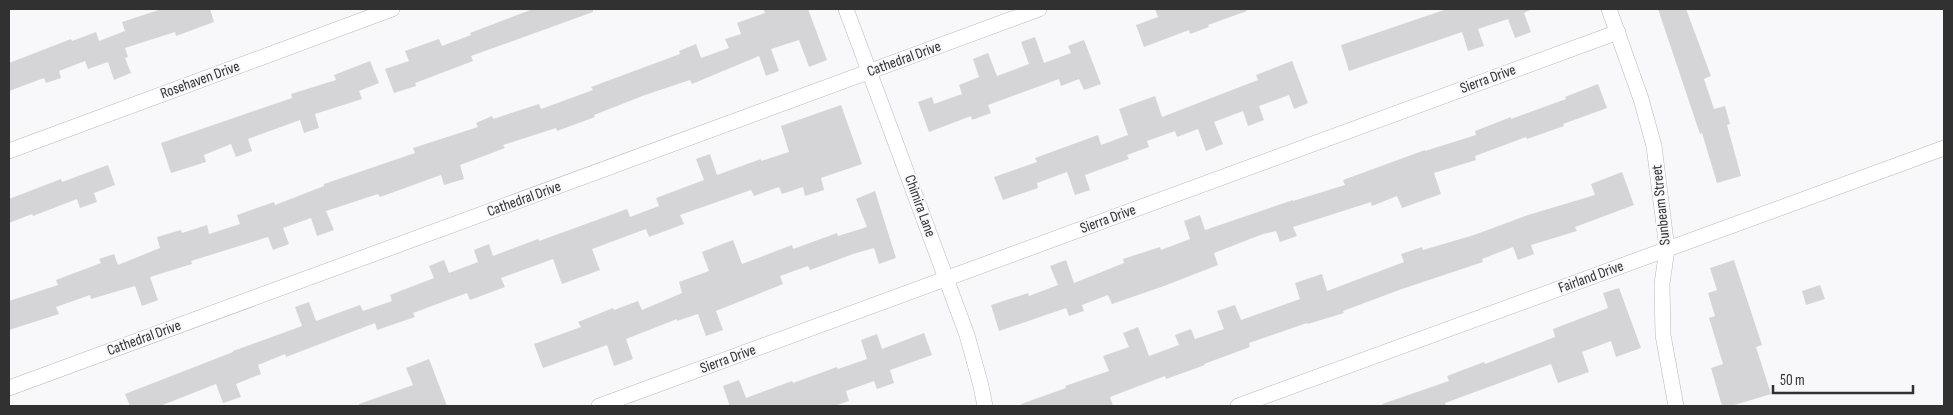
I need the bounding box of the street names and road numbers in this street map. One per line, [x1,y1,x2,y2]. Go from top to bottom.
street label: Cathedral Drive [864,37,944,81]
street label: Rosehaven Drive [158,57,242,103]
street label: Sierra Drive [1458,60,1518,98]
street label: Sunbeam Street [1647,163,1675,246]
street label: Chimira Lane [900,172,940,240]
street label: Cathedral Drive [484,177,564,221]
street label: Sierra Drive [1078,200,1138,238]
street label: Fairland Drive [1556,256,1626,298]
street label: Cathedral Drive [104,316,184,360]
street label: Sierra Drive [698,340,758,378]

